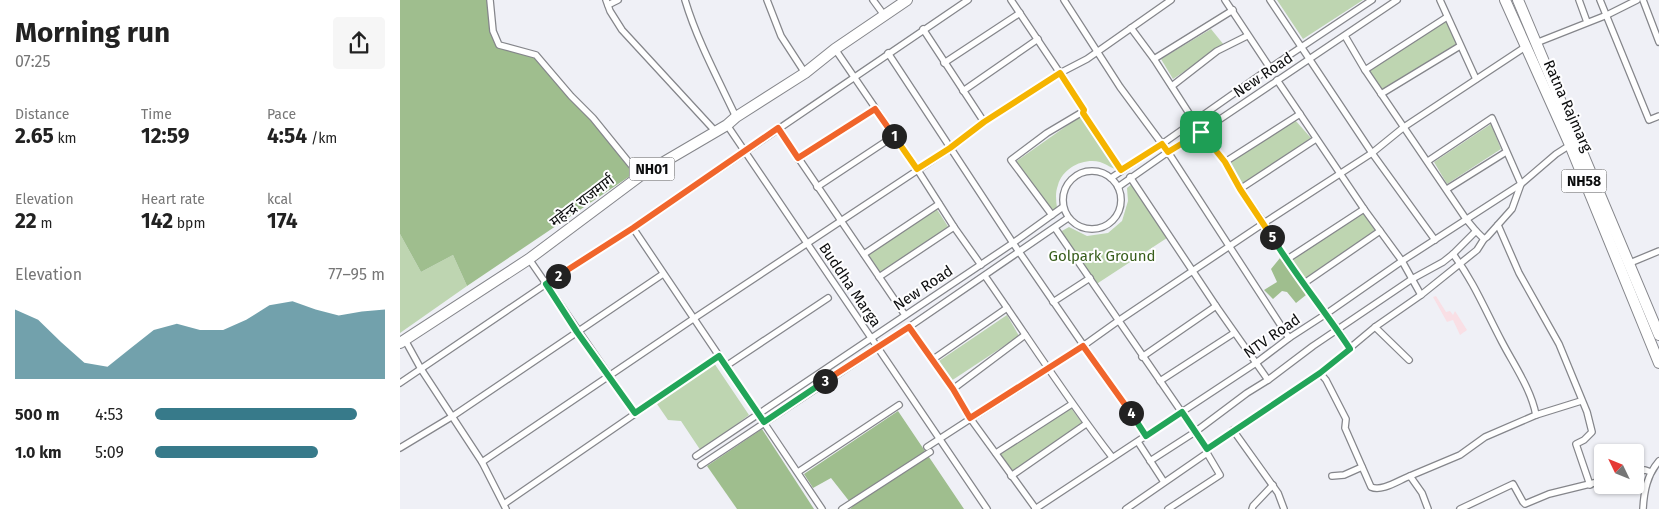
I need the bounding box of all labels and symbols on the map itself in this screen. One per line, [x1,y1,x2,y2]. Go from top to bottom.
street label: New Road [1230,49,1296,101]
street label: Ratna Rajmarg [1540,57,1596,155]
pin [1180,111,1222,153]
pin: 1 [882,124,906,148]
road number: NH01 [630,157,674,180]
street label: महेन्द्र राजमार्ग [546,170,619,231]
road number: NH58 [1562,170,1606,192]
pin: 5 [1260,224,1284,250]
street label: Buddha Marga [815,239,885,331]
park label: Golpark Ground [1048,247,1156,265]
street label: New Road [890,262,956,314]
pin: 2 [546,264,570,288]
street label: NTV Road [1240,310,1304,362]
pin: 3 [812,368,838,394]
pin: 4 [1118,400,1144,426]
north arrow [1594,444,1644,494]

